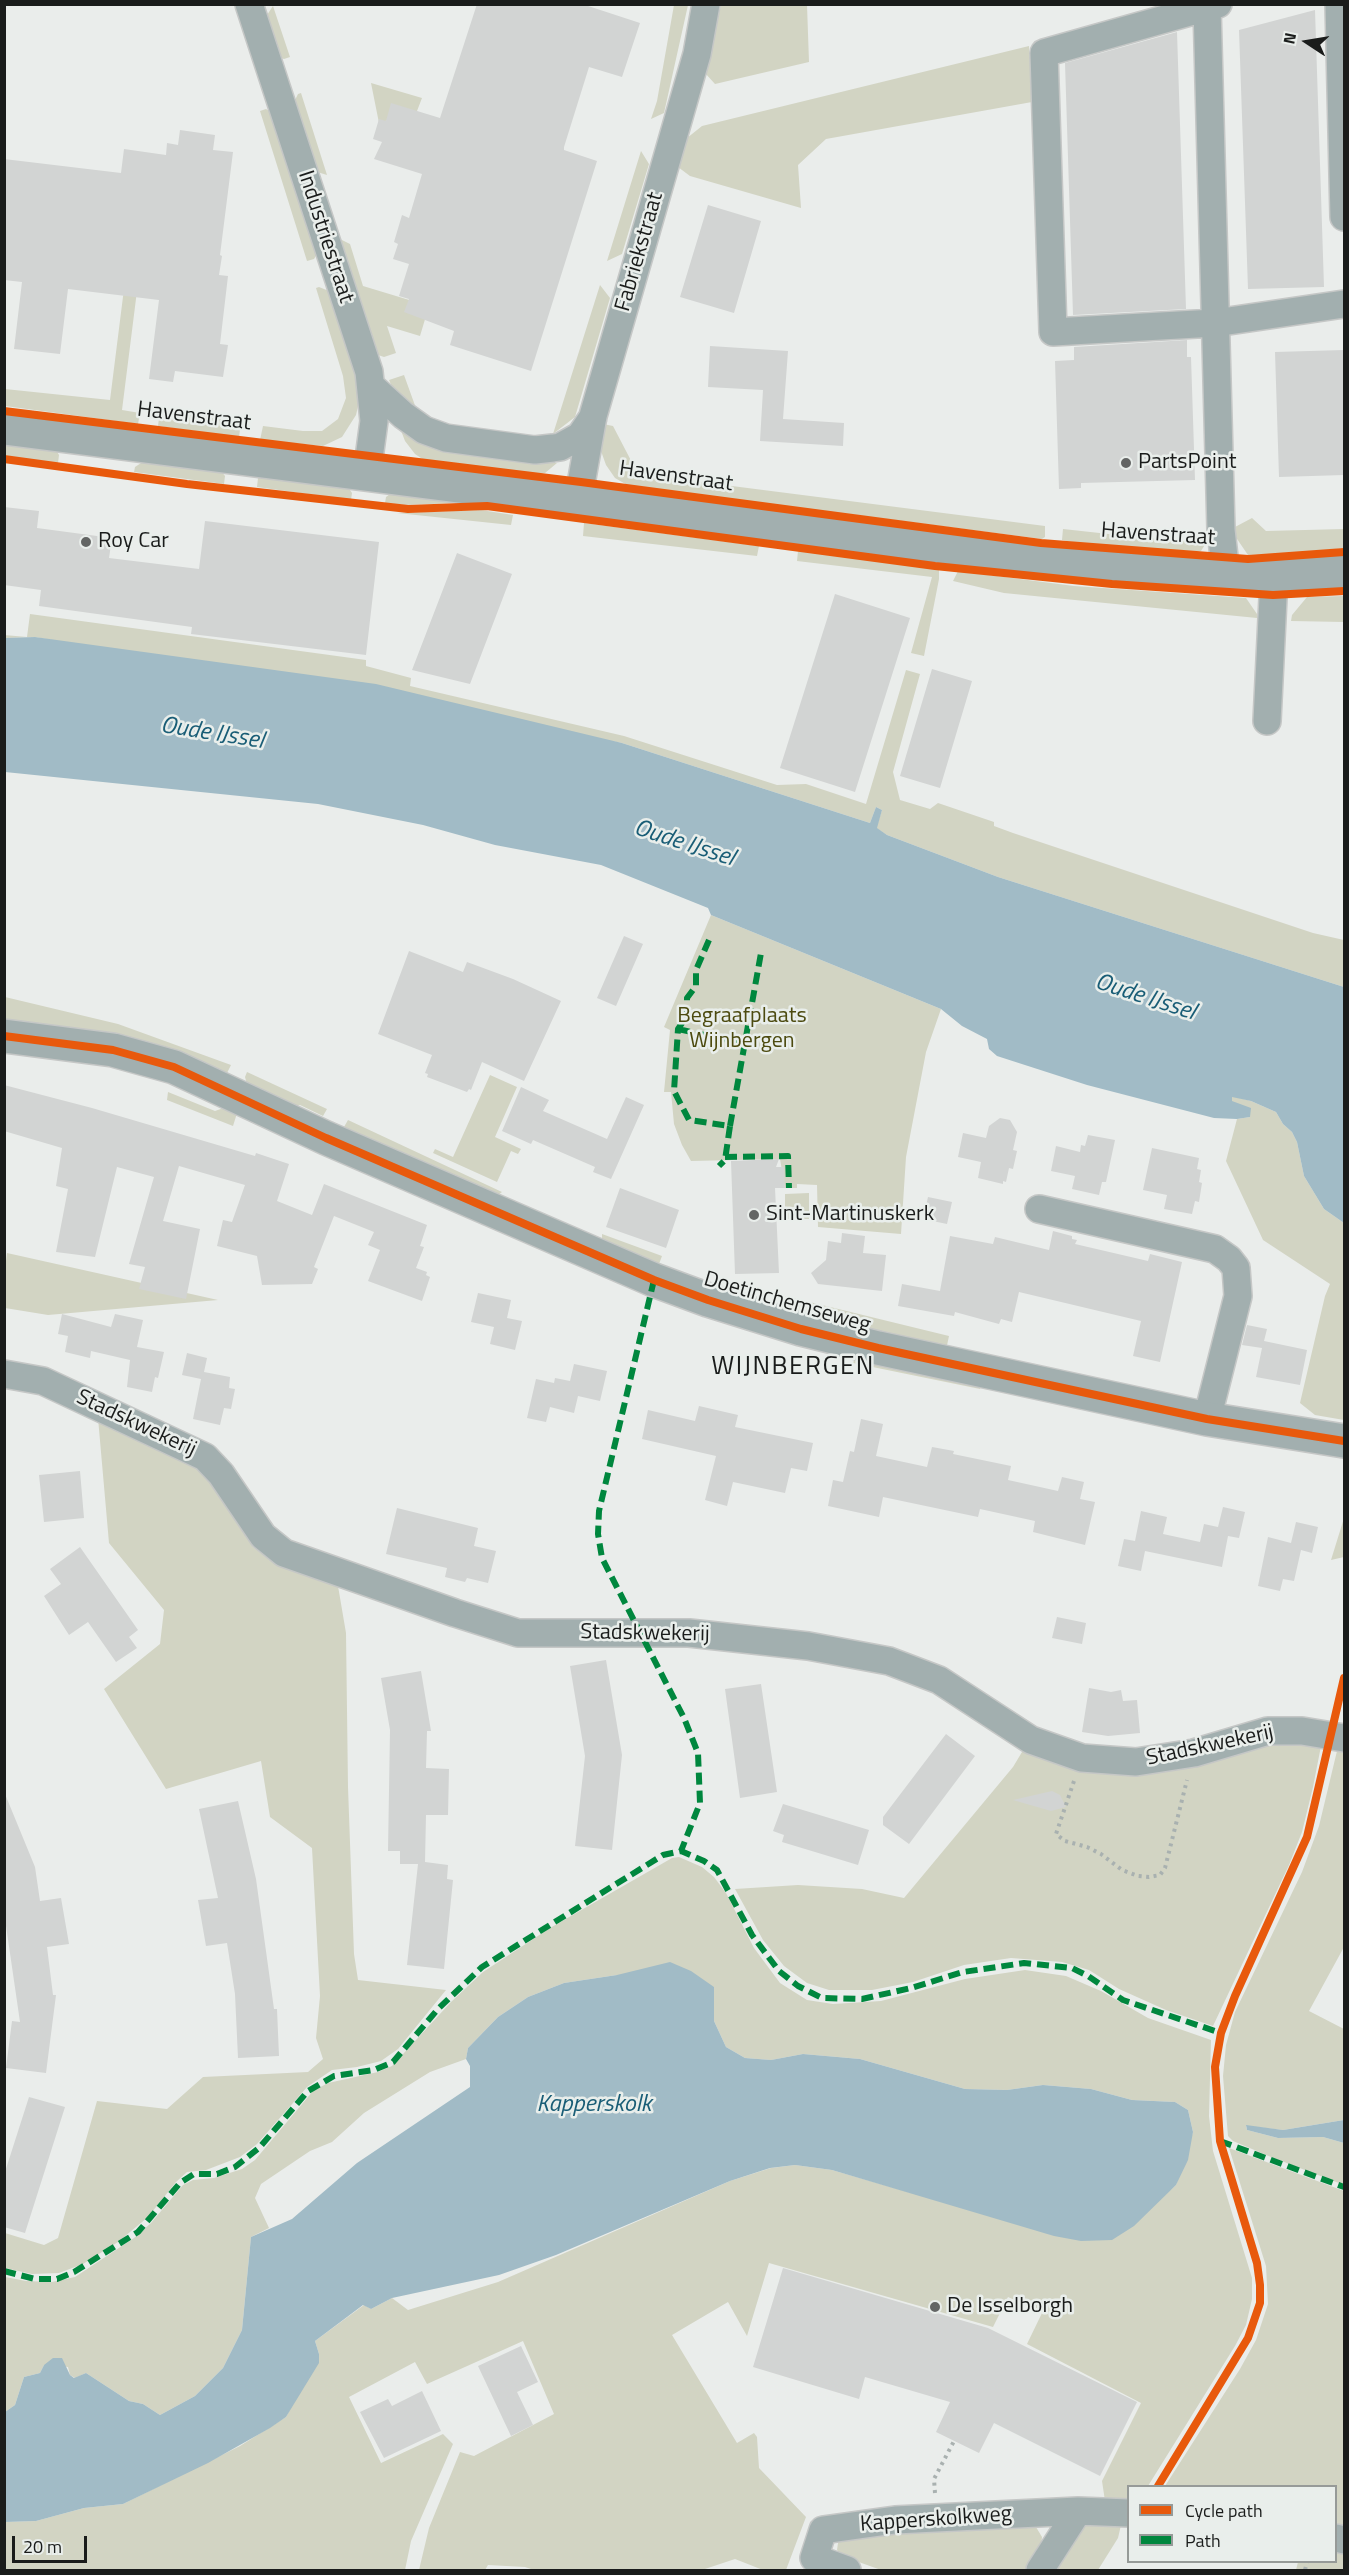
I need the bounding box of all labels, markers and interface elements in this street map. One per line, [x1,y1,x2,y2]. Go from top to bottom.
north arrow [1277,12,1337,72]
text: N [1277,30,1302,46]
street label: Industriestraat [291,168,359,306]
street label: Fabriekstraat [610,189,670,315]
street label: Havenstraat [136,397,252,437]
place label: PartsPoint [1138,450,1236,476]
street label: Havenstraat [618,456,734,498]
marker: PartsPoint [1119,456,1133,470]
street label: Havenstraat [1100,518,1216,552]
place label: Roy Car [98,529,169,555]
marker: Roy Car [79,535,93,549]
water label: Oude IJssel [158,712,266,756]
water label: Oude IJssel [630,814,738,874]
water label: Oude IJssel [1091,968,1199,1028]
park label: Begraafplaats Wijnbergen [677,1004,807,1056]
place label: Sint-Martinuskerk [766,1202,934,1228]
marker: Sint-Martinuskerk [747,1208,761,1222]
street label: Doetinchemseweg [700,1267,874,1339]
district label: WIJNBERGEN [711,1352,875,1384]
street label: Stadskwekerij [72,1385,200,1463]
street label: Stadskwekerij [580,1620,710,1648]
street label: Stadskwekerij [1144,1720,1276,1772]
water label: Kapperskolk [537,2091,651,2119]
place label: De Isselborgh [947,2294,1073,2320]
marker: De Isselborgh [928,2300,942,2314]
legend [1127,2485,1337,2563]
text: Cycle path [1185,2497,1263,2524]
street label: Kapperskolkweg [859,2502,1013,2538]
scale bar [15,2524,90,2562]
text: Path [1185,2527,1221,2554]
text: 20 m [23,2533,62,2560]

